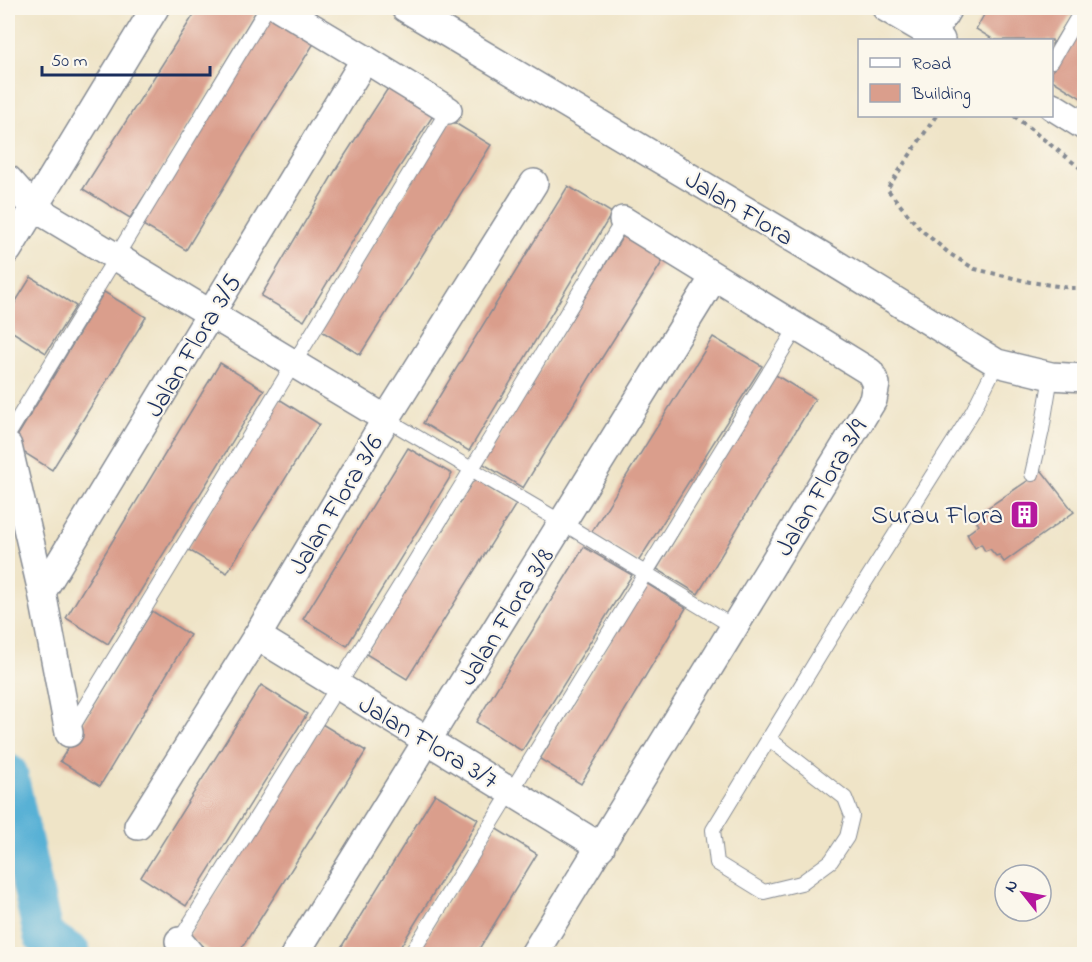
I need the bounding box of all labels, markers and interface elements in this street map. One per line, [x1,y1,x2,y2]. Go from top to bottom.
scale bar [42,39,210,77]
legend [858,39,1053,117]
text: 50 m [51,49,88,75]
text: Road [912,52,951,78]
text: Building [911,82,971,109]
street label: Jalan Flora [677,162,800,257]
street label: Jalan Flora 3/5 [137,267,253,426]
street label: Jalan Flora 3/9 [767,412,879,565]
street label: Jalan Flora 3/6 [281,428,395,583]
place label: Surau Flora [871,498,1003,536]
building icon: Surau Flora [1008,498,1040,530]
street label: Jalan Flora 3/8 [450,541,565,694]
street label: Jalan Flora 3/7 [350,687,505,801]
north arrow [993,863,1053,923]
text: N [999,875,1025,897]

